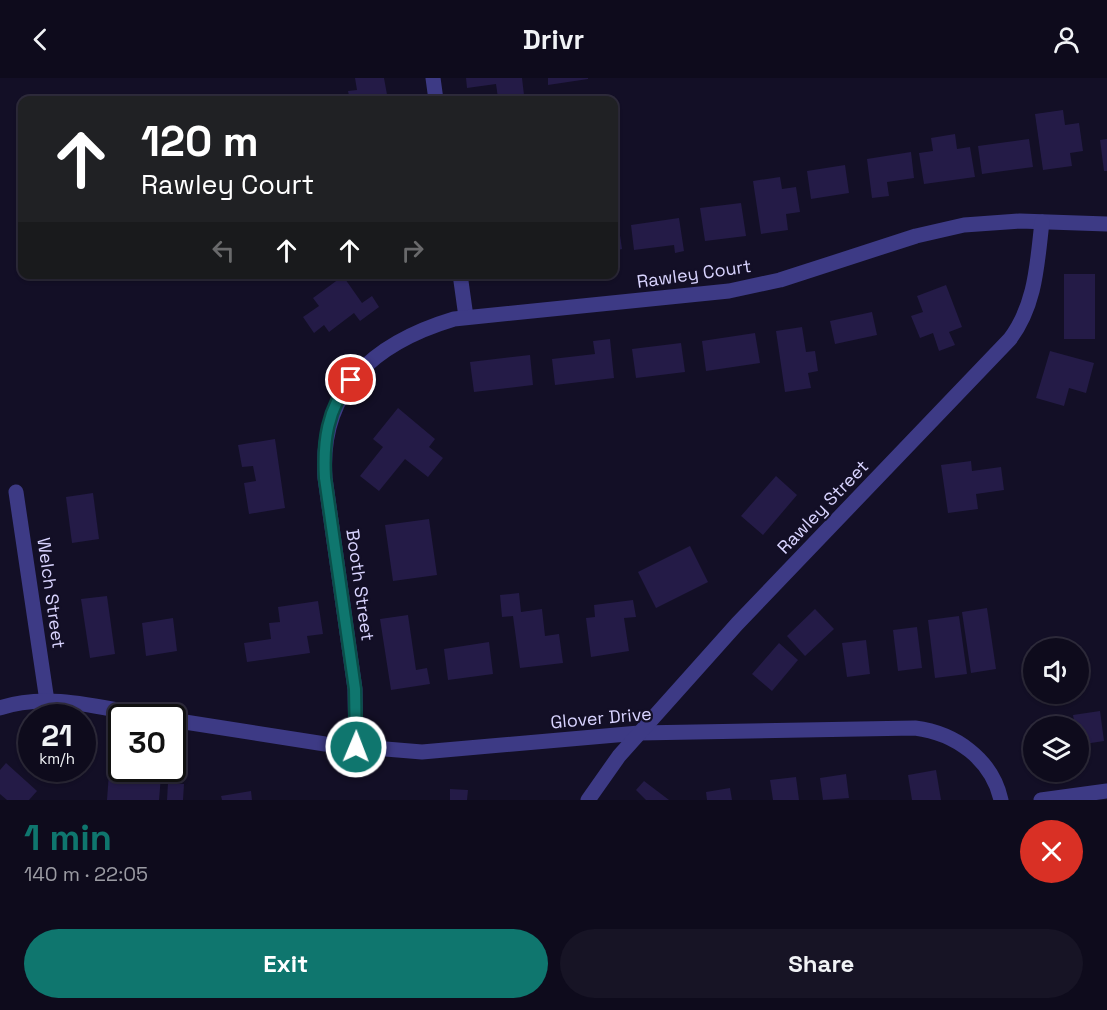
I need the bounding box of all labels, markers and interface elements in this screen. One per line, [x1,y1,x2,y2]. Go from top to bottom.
text: Drivr [523,22,584,57]
icon: back [24,23,57,56]
icon: person [1050,23,1083,56]
text: 120 m [141,115,259,168]
icon: ahead [42,120,120,198]
text: Rawley Court [141,167,314,202]
icon: left [207,234,240,267]
icon: ahead [270,234,303,267]
icon: ahead [333,234,366,267]
icon: right [396,234,429,267]
street label: Rawley Court [635,254,753,293]
pin [325,354,376,405]
icon: arrive [334,363,367,396]
street label: Rawley Street [772,455,873,558]
street label: Booth Street [341,528,380,642]
street label: Welch Street [32,536,71,650]
map controls [1023,638,1089,782]
button: sound [1023,638,1089,704]
street label: Glover Drive [549,702,653,733]
speed limit sign: 30 [108,704,186,782]
position arrow [324,715,388,779]
text: 21 [41,716,73,755]
button: layers [1023,716,1089,782]
text: km/h [39,749,75,768]
text: 1 min [24,815,112,861]
button: close [1020,820,1083,883]
text: 140 m · 22:05 [24,861,148,887]
button: Exit [24,929,548,998]
button: Share [560,929,1083,998]

